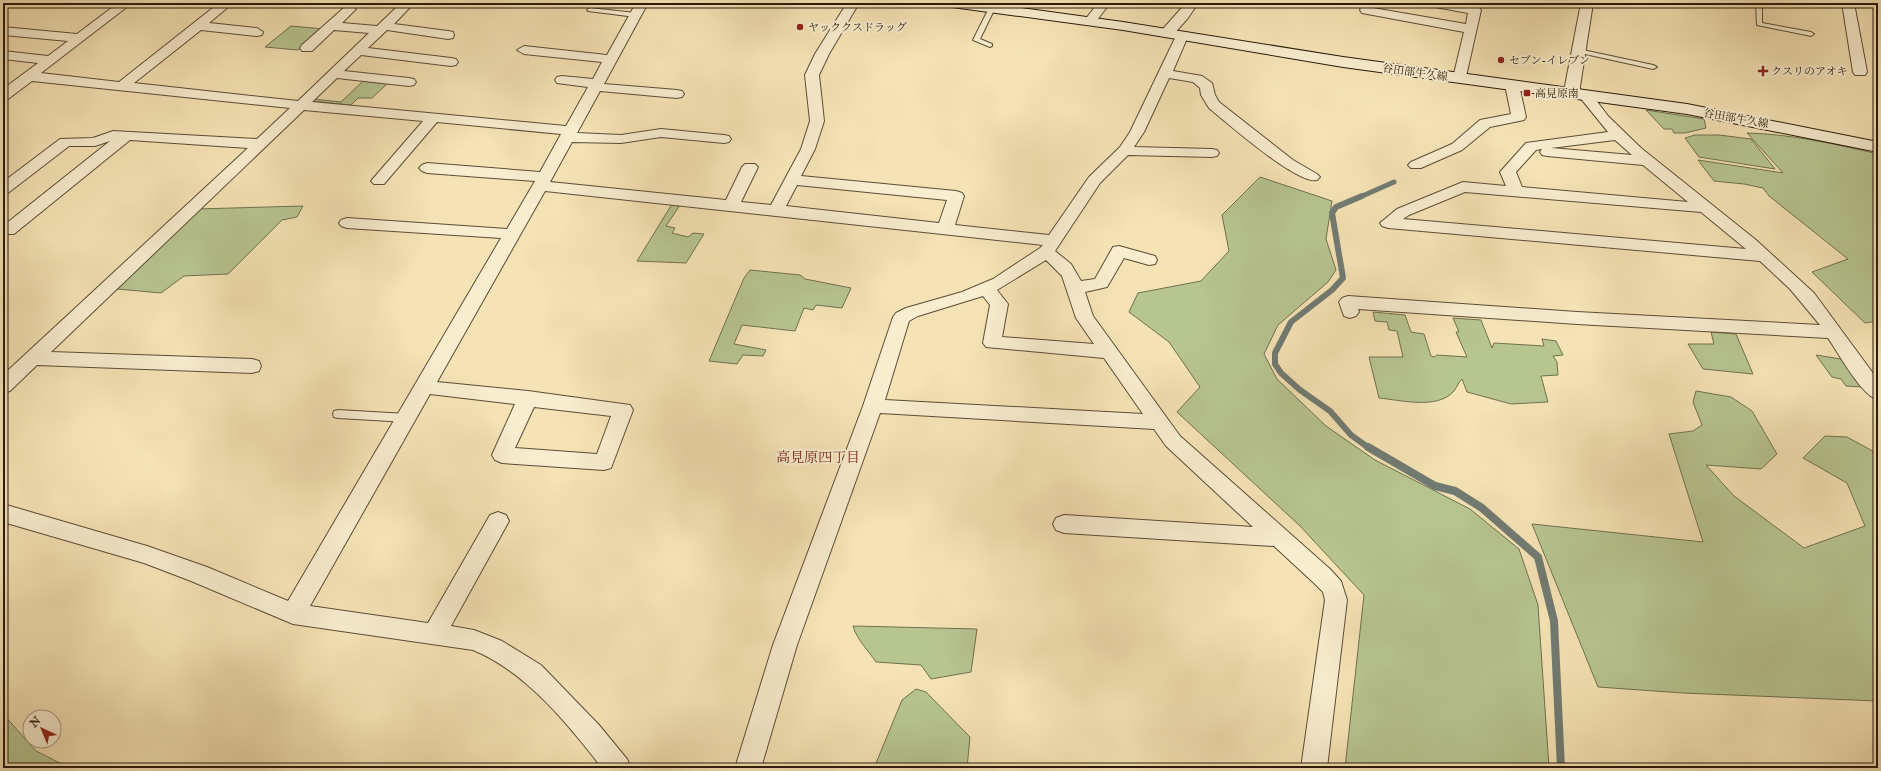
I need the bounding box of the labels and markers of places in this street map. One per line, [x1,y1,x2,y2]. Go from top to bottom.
place label: ヤッククスドラッグ [808,21,907,34]
marker: ヤッククスドラッグ [795,22,805,32]
place label: セブン-イレブン [1509,54,1590,67]
marker: セブン-イレブン [1496,55,1506,65]
place label: クスリのアオキ [1771,65,1848,78]
marker: クスリのアオキ [1758,66,1768,76]
place label: 高見原南 [1535,87,1579,100]
marker: 高見原南 [1522,88,1532,98]

